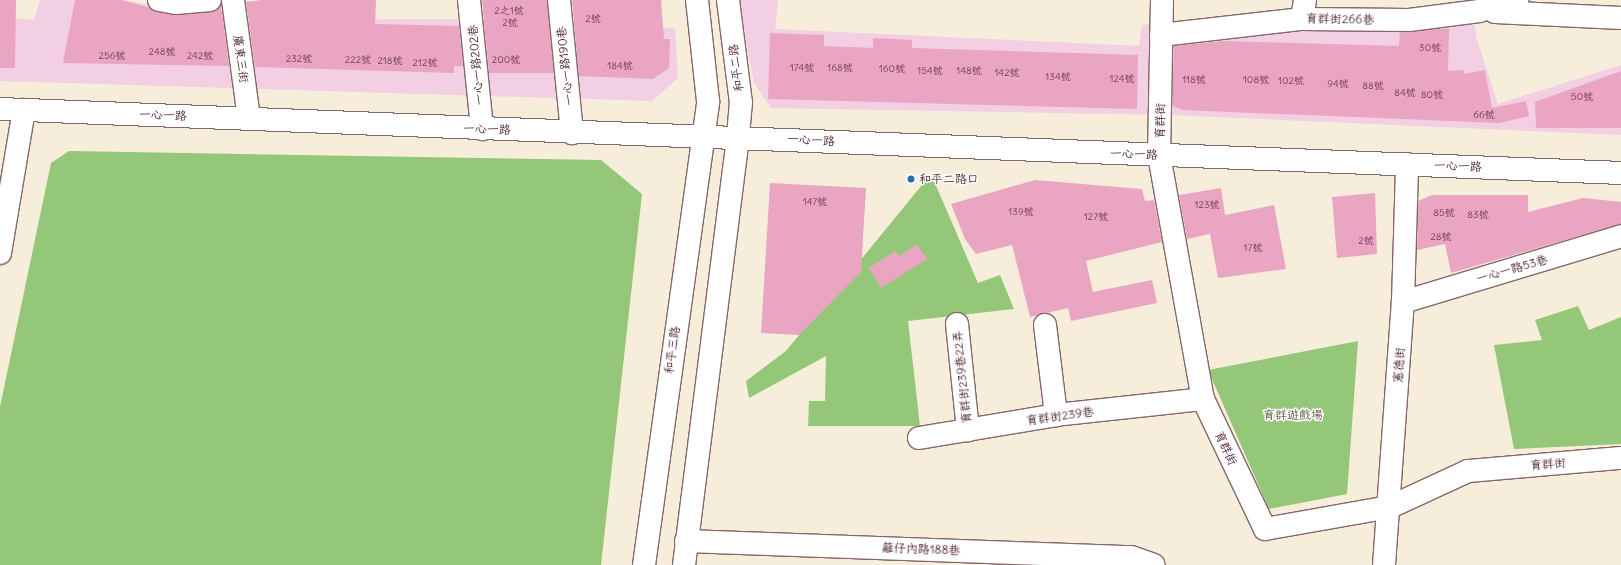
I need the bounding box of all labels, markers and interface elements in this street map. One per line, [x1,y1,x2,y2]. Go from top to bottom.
house number: 2之1號 [494,5,524,17]
street label: 育群街266巷 [1306,11,1374,27]
house number: 2號 [585,13,601,25]
house number: 2號 [502,17,518,29]
street label: 一心一路202巷 [465,24,487,106]
street label: 一心一路190巷 [554,26,576,106]
street label: 廣東三街 [231,34,251,84]
house number: 30號 [1419,42,1441,54]
street label: 和平二路 [726,43,746,93]
house number: 248號 [149,46,175,58]
house number: 256號 [99,50,125,62]
house number: 242號 [187,50,213,62]
house number: 232號 [286,53,312,65]
house number: 222號 [345,54,371,66]
house number: 200號 [492,54,520,66]
house number: 218號 [377,55,403,67]
house number: 212號 [413,57,437,69]
house number: 184號 [607,60,633,72]
house number: 174號 [790,62,814,74]
house number: 168號 [827,62,853,74]
house number: 160號 [879,63,905,75]
house number: 154號 [917,65,943,77]
house number: 148號 [956,65,982,77]
house number: 142號 [994,67,1020,79]
house number: 134號 [1045,71,1071,83]
house number: 124號 [1109,73,1135,85]
house number: 118號 [1182,74,1206,86]
house number: 108號 [1243,74,1269,86]
house number: 102號 [1278,75,1304,87]
house number: 94號 [1327,78,1349,90]
house number: 88號 [1362,80,1384,92]
house number: 84號 [1394,87,1416,99]
house number: 80號 [1421,89,1443,101]
house number: 50號 [1571,91,1593,103]
street label: 育群街 [1152,103,1168,139]
street label: 一心一路 [139,107,187,123]
house number: 66號 [1473,109,1495,121]
street label: 一心一路 [463,121,511,137]
street label: 一心一路 [787,132,835,148]
street label: 一心一路 [1110,146,1158,162]
street label: 一心一路 [1434,158,1482,174]
place label: 和平二路口 [919,172,979,186]
marker: 和平二路口 [906,174,916,184]
house number: 147號 [803,196,827,208]
house number: 123號 [1194,199,1220,211]
house number: 139號 [1008,206,1034,218]
house number: 85號 [1433,207,1455,219]
house number: 83號 [1467,209,1489,221]
house number: 127號 [1084,211,1108,223]
house number: 28號 [1430,231,1452,243]
house number: 2號 [1358,235,1374,247]
house number: 17號 [1244,242,1262,254]
street label: 一心一路53巷 [1475,252,1549,286]
street label: 和平三路 [662,325,682,375]
street label: 育群街239巷22弄 [950,330,974,424]
street label: 憲德街 [1391,347,1407,383]
street label: 育群街239巷 [1025,404,1095,428]
park label: 育群遊戲場 [1263,408,1323,422]
street label: 育群街 [1212,429,1240,467]
street label: 育群街 [1529,455,1567,473]
street label: 籬仔內路188巷 [881,540,961,558]

